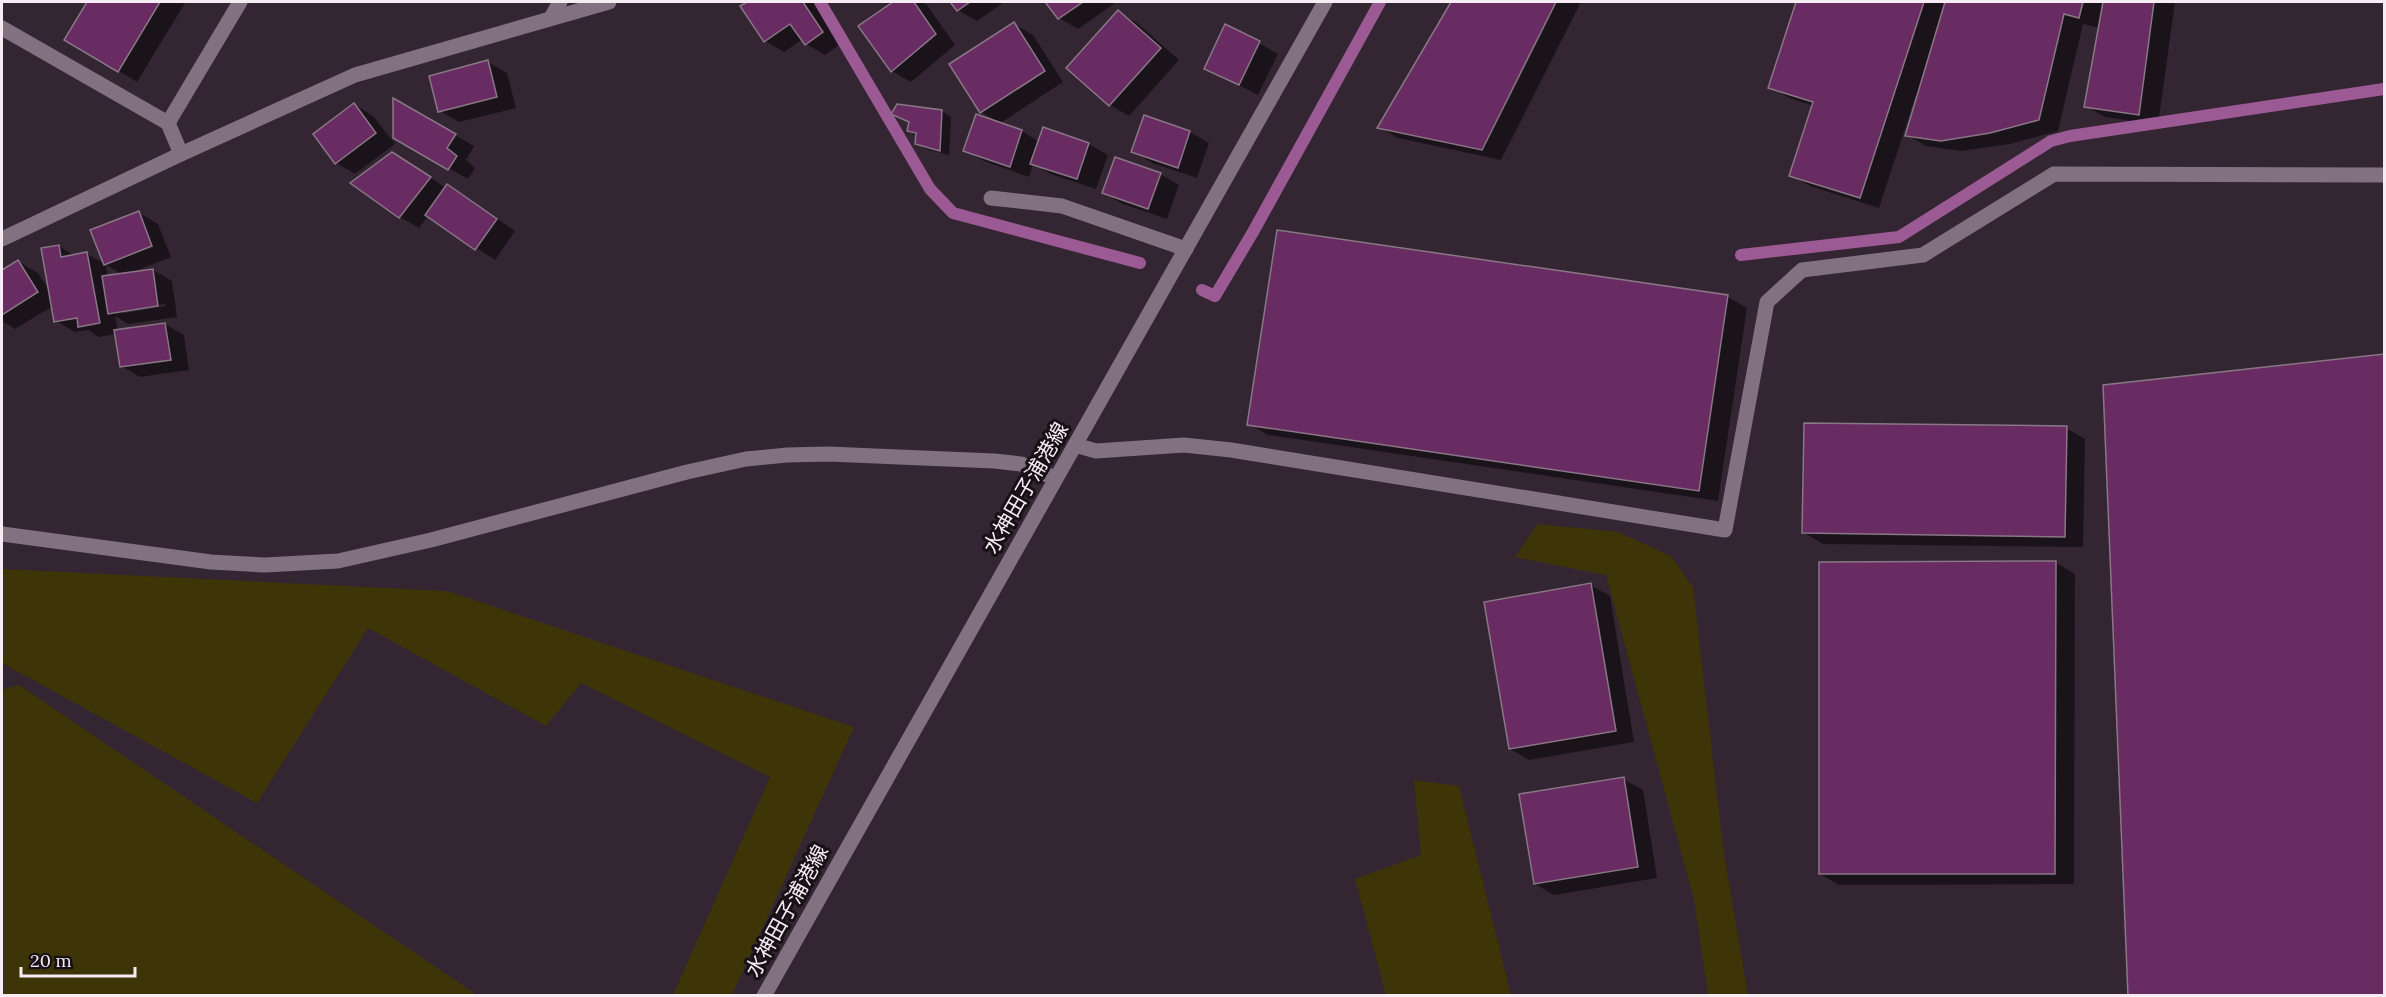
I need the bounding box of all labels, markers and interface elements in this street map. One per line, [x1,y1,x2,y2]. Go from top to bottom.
street label: 水神田子浦港線 [977,417,1074,558]
street label: 水神田子浦港線 [739,840,834,982]
scale bar [21,940,135,978]
text: 20 m [30,949,72,972]

